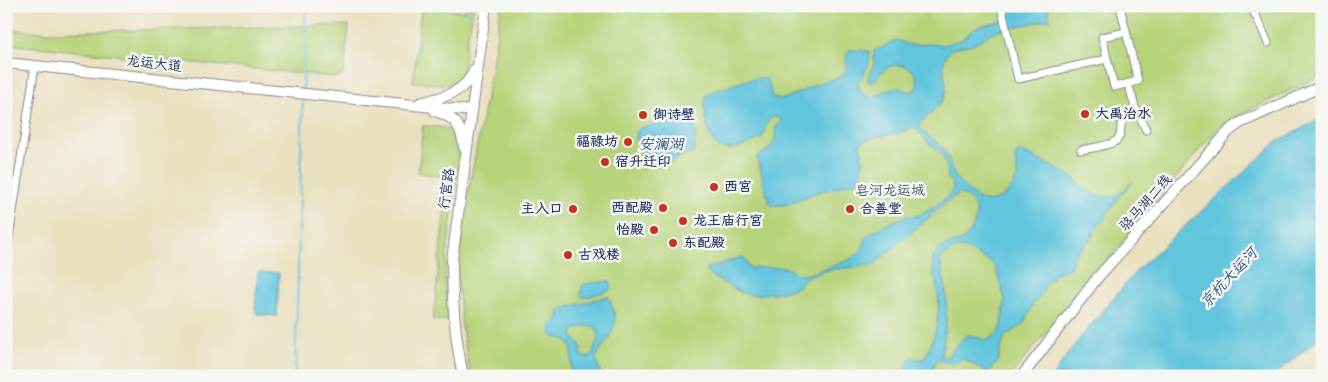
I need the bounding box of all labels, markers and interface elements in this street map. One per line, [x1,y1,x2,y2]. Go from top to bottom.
street label: 龙运大道 [125,51,183,77]
place label: 大禹治水 [1095,104,1152,124]
place label: 御诗壁 [653,105,695,125]
marker: 大禹治水 [1079,108,1091,120]
marker: 御诗壁 [637,109,649,121]
place label: 福禄坊 [576,132,618,152]
water label: 安澜湖 [638,134,685,155]
marker: 福禄坊 [622,136,634,148]
place label: 宿升迁印 [615,152,671,172]
marker: 宿升迁印 [599,156,611,168]
street label: 行宫路 [434,167,460,211]
street label: 骆马湖二线 [1115,170,1177,236]
place label: 西宫 [724,177,752,197]
marker: 西宫 [708,181,720,193]
park label: 皂河龙运城 [855,181,925,201]
place label: 西配殿 [611,198,653,218]
place label: 主入口 [521,199,563,219]
place label: 合善堂 [860,199,902,219]
marker: 西配殿 [657,202,669,214]
marker: 主入口 [567,203,579,215]
marker: 合善堂 [844,203,856,215]
place label: 龙王庙行宫 [693,211,763,231]
marker: 龙王庙行宫 [677,215,689,227]
place label: 怡殿 [616,220,644,240]
marker: 怡殿 [648,224,660,236]
place label: 东配殿 [683,233,725,253]
marker: 东配殿 [667,237,679,249]
water label: 京杭大运河 [1196,241,1264,313]
place label: 古戏楼 [578,245,620,265]
marker: 古戏楼 [562,249,574,261]

